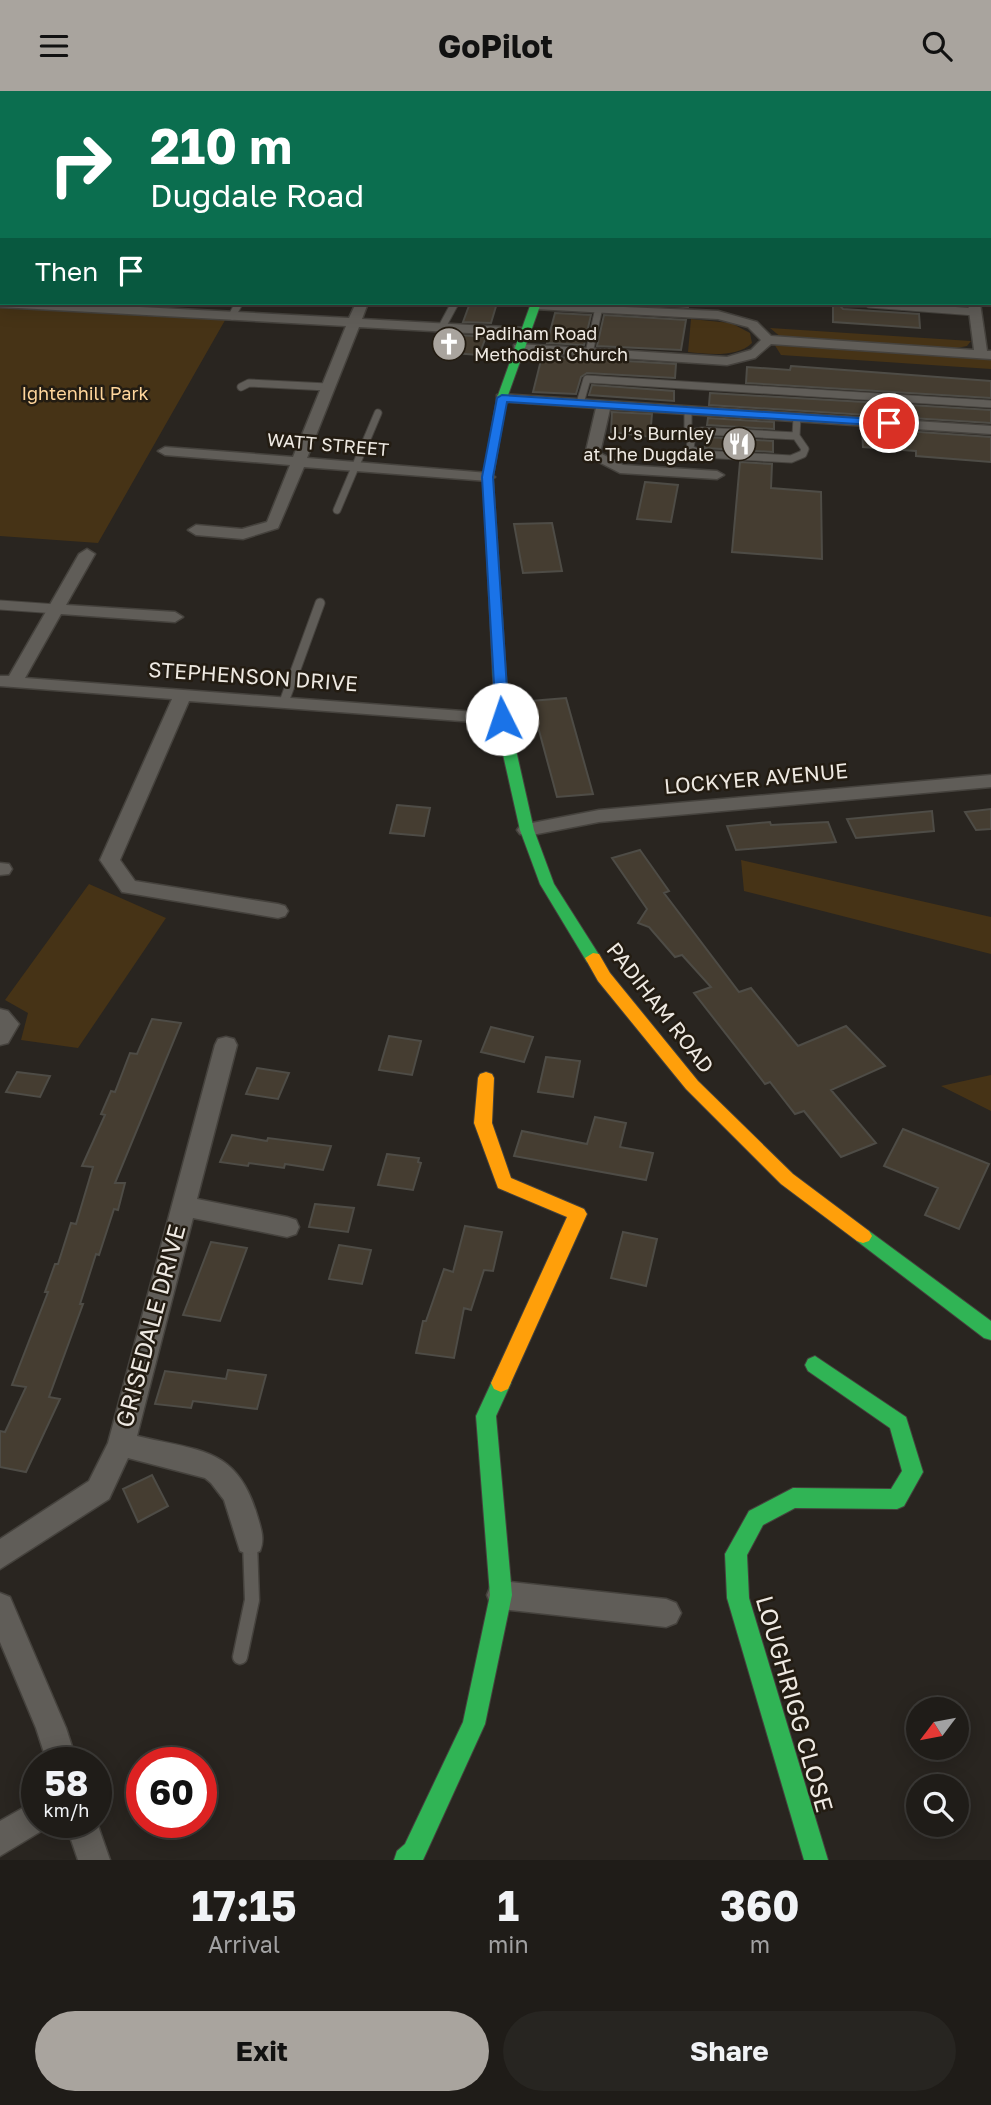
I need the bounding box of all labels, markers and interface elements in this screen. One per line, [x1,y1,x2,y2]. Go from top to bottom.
icon: menu [35,27,73,65]
text: GoPilot [438,27,553,65]
icon: search [918,27,956,65]
text: 210 m [150,116,292,175]
icon: right [35,119,126,210]
text: Dugdale Road [150,176,364,214]
icon: arrive [112,252,150,290]
text: Then [35,256,98,287]
place label: Padiham Road Methodist Church [474,322,628,365]
church icon: Padiham Road Methodist Church [430,325,468,363]
park label: Ightenhill Park [21,382,149,404]
pin [859,393,919,453]
icon: arrive [870,404,908,442]
place label: JJ’s Burnley at The Dugdale [583,422,714,465]
restaurant icon: JJ’s Burnley at The Dugdale [720,425,758,463]
street label: WATT STREET [266,428,390,460]
street label: STEPHENSON DRIVE [147,656,359,696]
position arrow [465,682,539,756]
street label: LOCKYER AVENUE [663,757,849,799]
street label: PADIHAM ROAD [602,937,720,1078]
street label: GRISEDALE DRIVE [109,1221,191,1430]
street label: LOUGHRIGG CLOSE [751,1592,840,1815]
north arrow [906,1697,970,1761]
map controls [906,1697,969,1837]
speed limit sign: 60 [126,1747,217,1838]
text: 58 [45,1762,88,1804]
button: search [906,1774,969,1837]
text: km/h [44,1799,89,1821]
text: 17:15 [191,1880,297,1930]
text: 1 [497,1880,519,1930]
text: 360 [720,1880,800,1930]
text: Arrival [208,1930,280,1958]
text: min [488,1930,529,1958]
text: m [750,1930,770,1958]
button: Exit [35,2011,489,2091]
button: Share [503,2011,956,2091]

